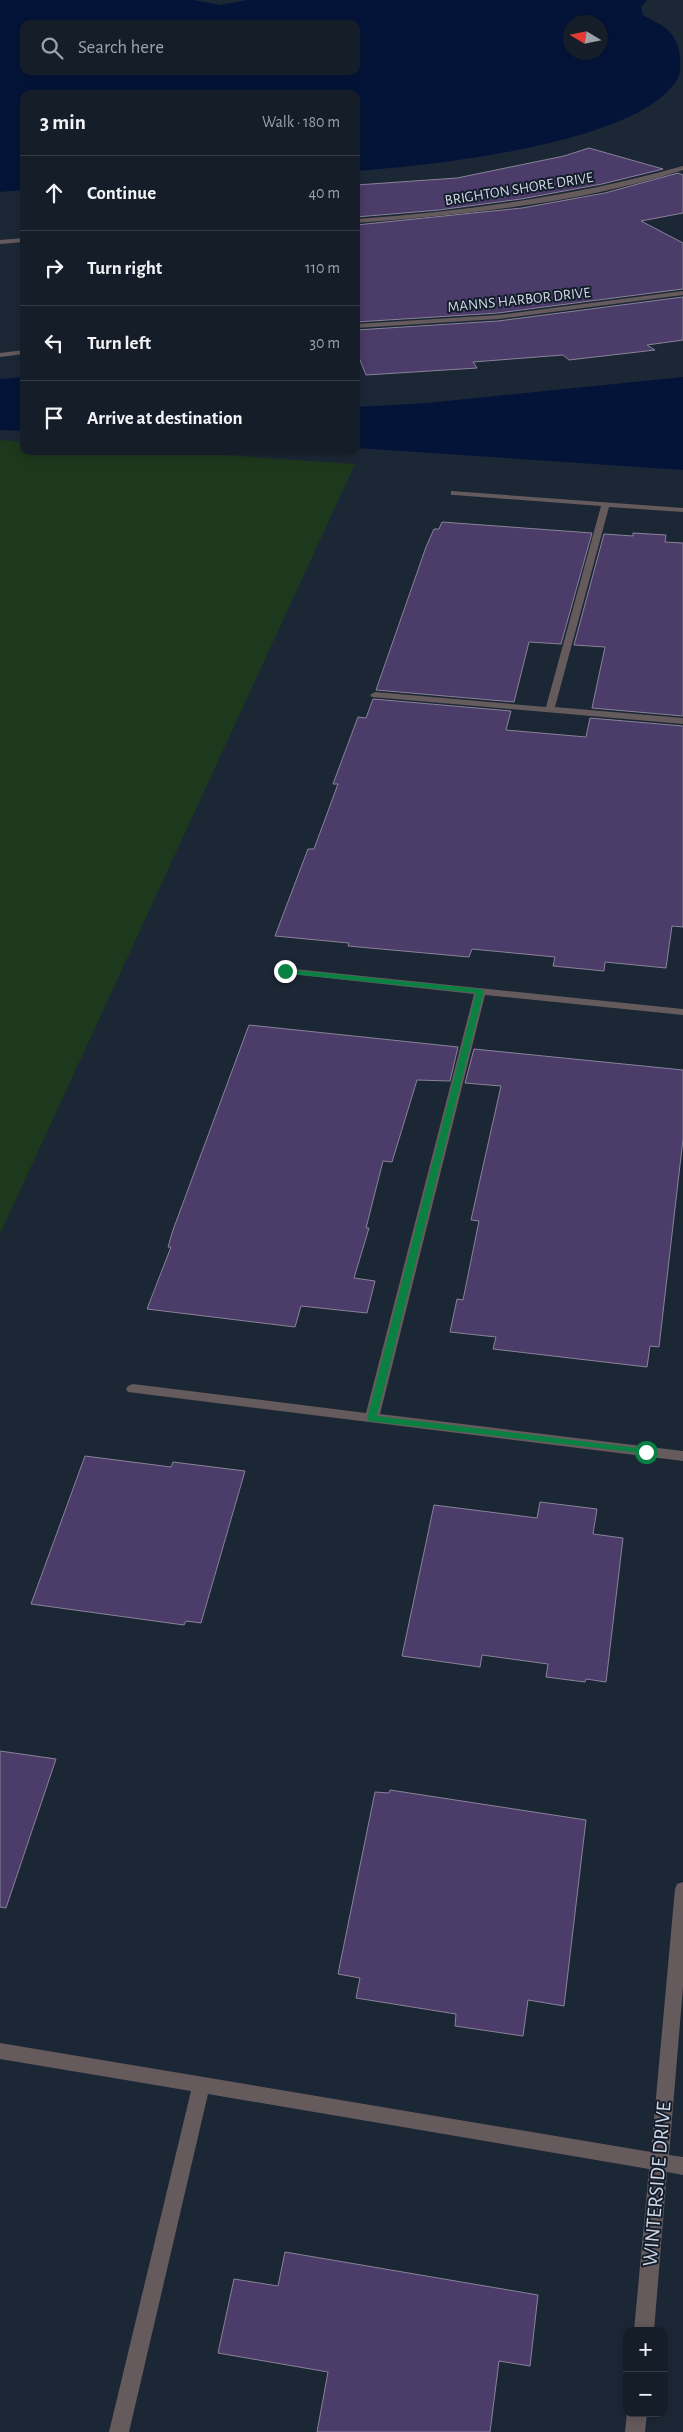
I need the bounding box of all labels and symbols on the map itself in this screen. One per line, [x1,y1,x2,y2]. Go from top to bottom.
north arrow [563,15,608,60]
street label: BRIGHTON SHORE DRIVE [444,170,594,208]
street label: MANNS HARBOR DRIVE [447,285,591,315]
route end [274,960,297,983]
route start [635,1441,658,1464]
street label: WINTERSIDE DRIVE [639,2101,675,2267]

